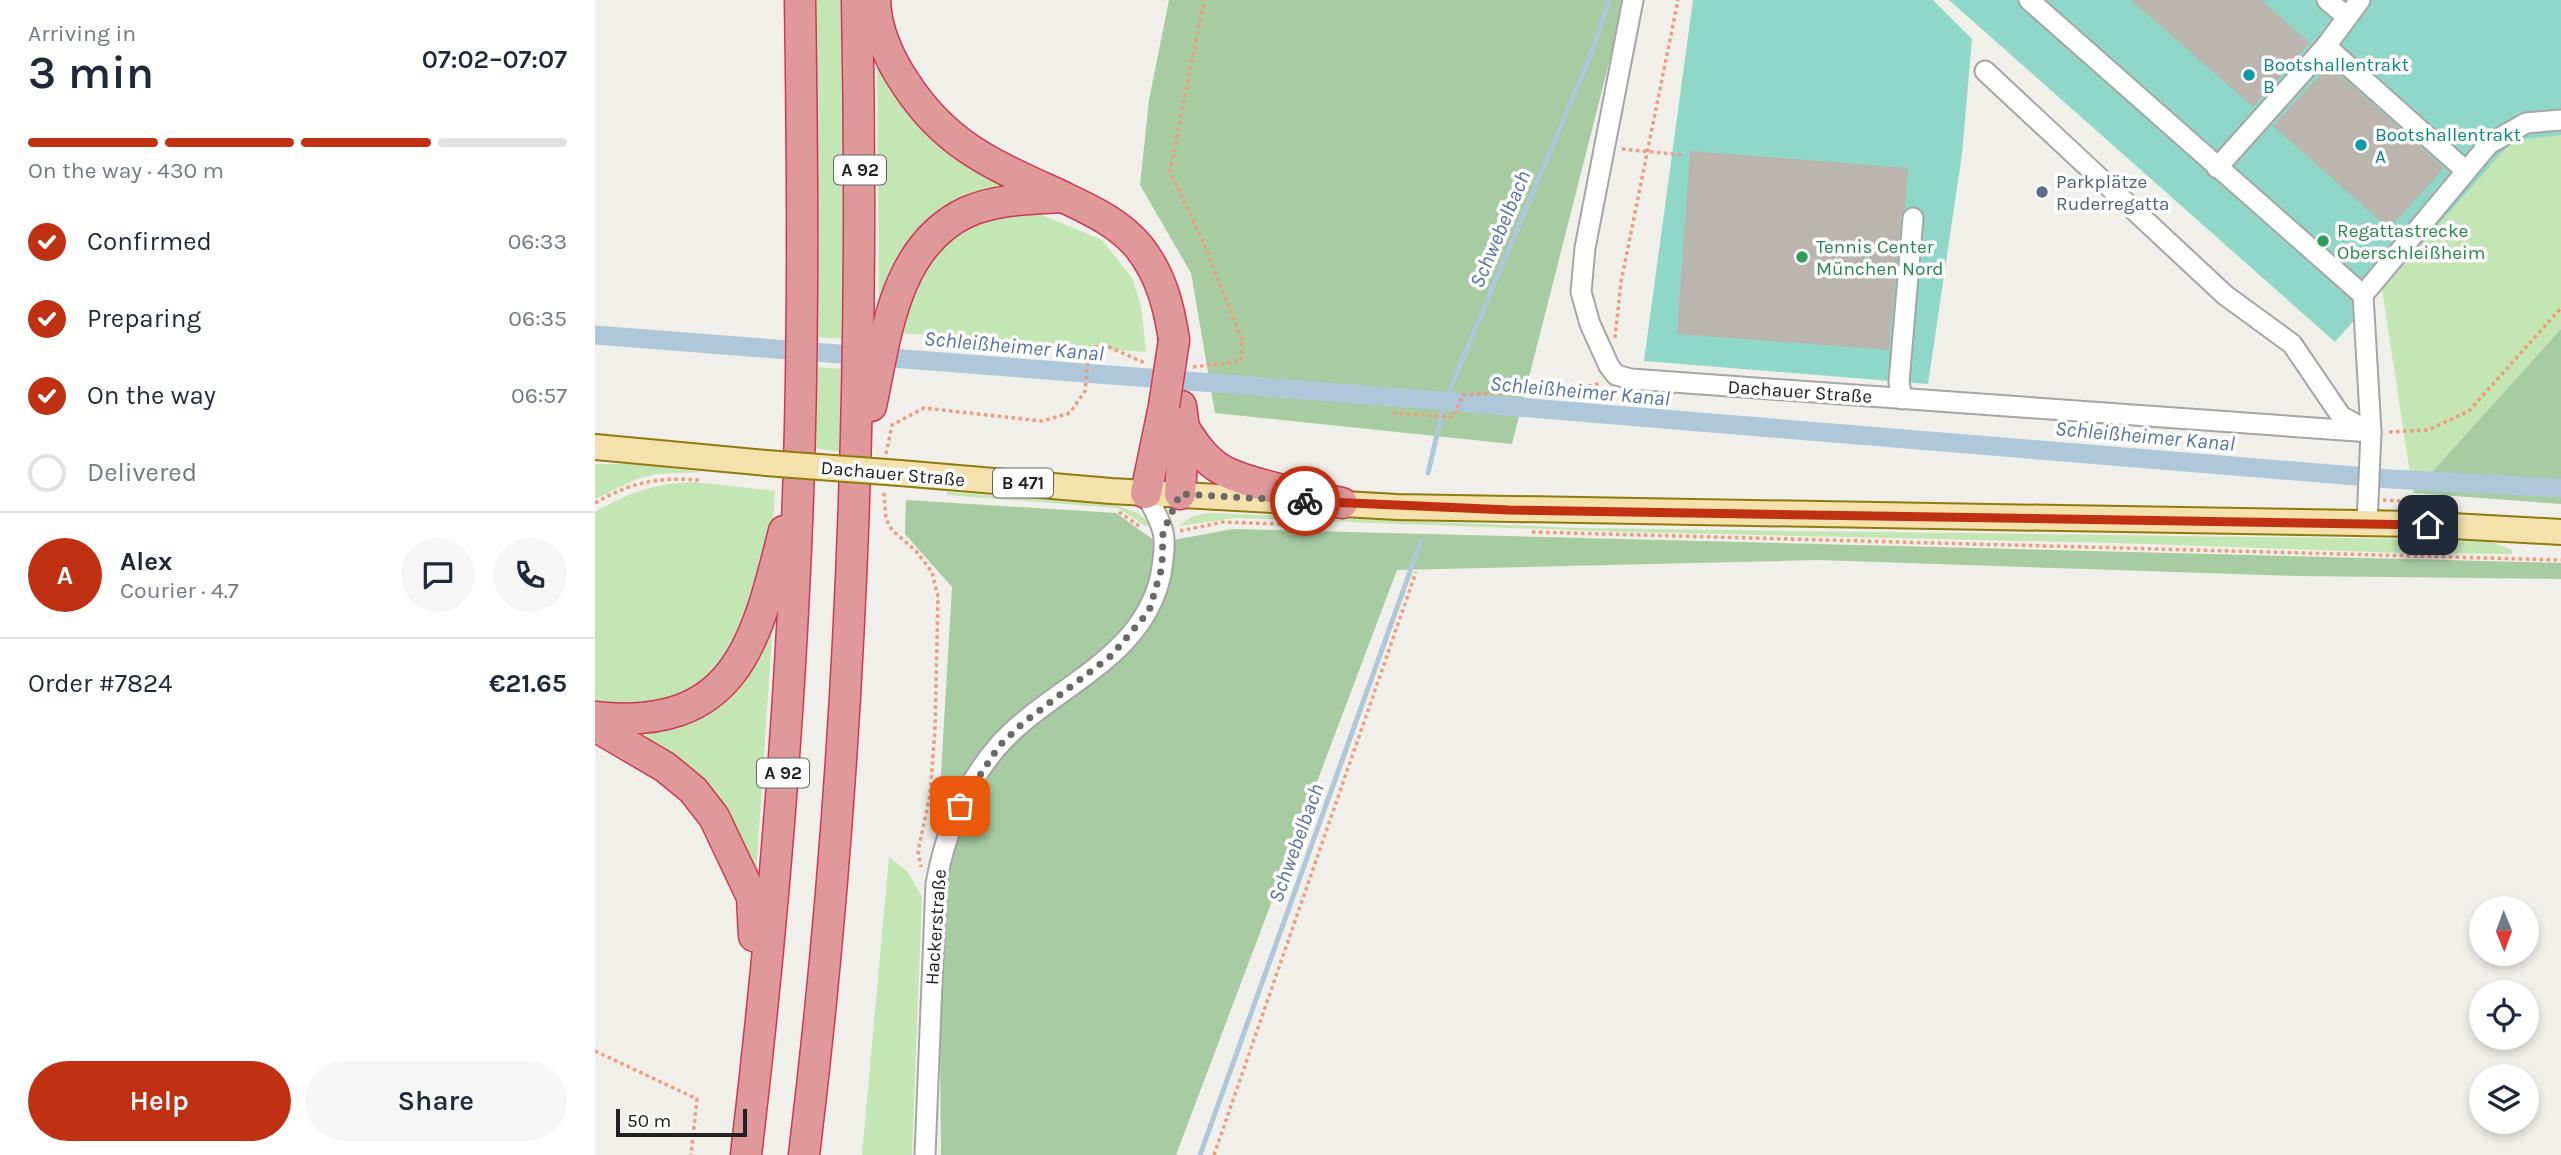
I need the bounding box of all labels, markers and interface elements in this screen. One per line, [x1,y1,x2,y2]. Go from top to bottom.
text: Arriving in [28,20,136,47]
text: 07:02–07:07 [422,44,567,75]
text: 3 min [28,46,154,100]
place label: Bootshallentrakt B [2263,54,2409,98]
marker: Bootshallentrakt B [2241,67,2257,83]
place label: Bootshallentrakt A [2375,124,2521,168]
marker: Bootshallentrakt A [2353,137,2369,153]
road number: A 92 [834,155,886,184]
text: On the way · 430 m [28,157,224,184]
water label: Schwebelbach [1465,167,1535,291]
place label: Parkplätze Ruderregatta [2056,171,2170,215]
marker: Parkplätze Ruderregatta [2034,184,2050,200]
place label: Regattastrecke Oberschleißheim [2337,220,2485,264]
icon: check [28,223,66,261]
text: Confirmed [87,226,212,257]
text: 06:33 [508,228,567,255]
marker: Regattastrecke Oberschleißheim [2315,233,2331,249]
place label: Tennis Center München Nord [1816,236,1944,280]
marker: Tennis Center München Nord [1794,249,1810,265]
icon: check [28,300,66,338]
text: Preparing [87,303,201,334]
text: 06:35 [508,305,567,332]
water label: Schleißheimer Kanal [923,326,1105,366]
water label: Schleißheimer Kanal [1489,371,1671,411]
street label: Dachauer Straße [1727,376,1873,408]
icon: check [28,377,66,415]
text: On the way [87,380,216,411]
text: 06:57 [511,382,567,409]
water label: Schleißheimer Kanal [2054,416,2236,456]
text: Delivered [87,457,197,488]
street label: Dachauer Straße [820,457,966,491]
courier [1270,466,1340,536]
road number: B 471 [993,468,1053,498]
icon: bike [1286,482,1324,520]
pin [2398,495,2458,555]
icon: home [2409,506,2447,544]
button: chat [401,538,475,612]
button: phone [493,538,567,612]
text: Alex [120,546,172,577]
text: A [57,560,73,591]
text: Courier · 4.7 [120,577,239,604]
text: Order #7824 [28,668,173,699]
text: €21.65 [489,668,567,699]
road number: A 92 [757,758,809,788]
pin [930,776,990,836]
water label: Schwebelbach [1263,780,1329,906]
icon: bag [941,787,979,825]
street label: Hackerstraße [921,868,951,986]
north arrow [2469,896,2539,966]
map controls [2469,896,2539,1134]
button: locate [2469,980,2539,1050]
button: Help [28,1061,291,1141]
button: Share [305,1061,567,1141]
button: layers [2469,1064,2539,1134]
scale bar [616,1106,747,1138]
text: 50 m [627,1110,671,1132]

